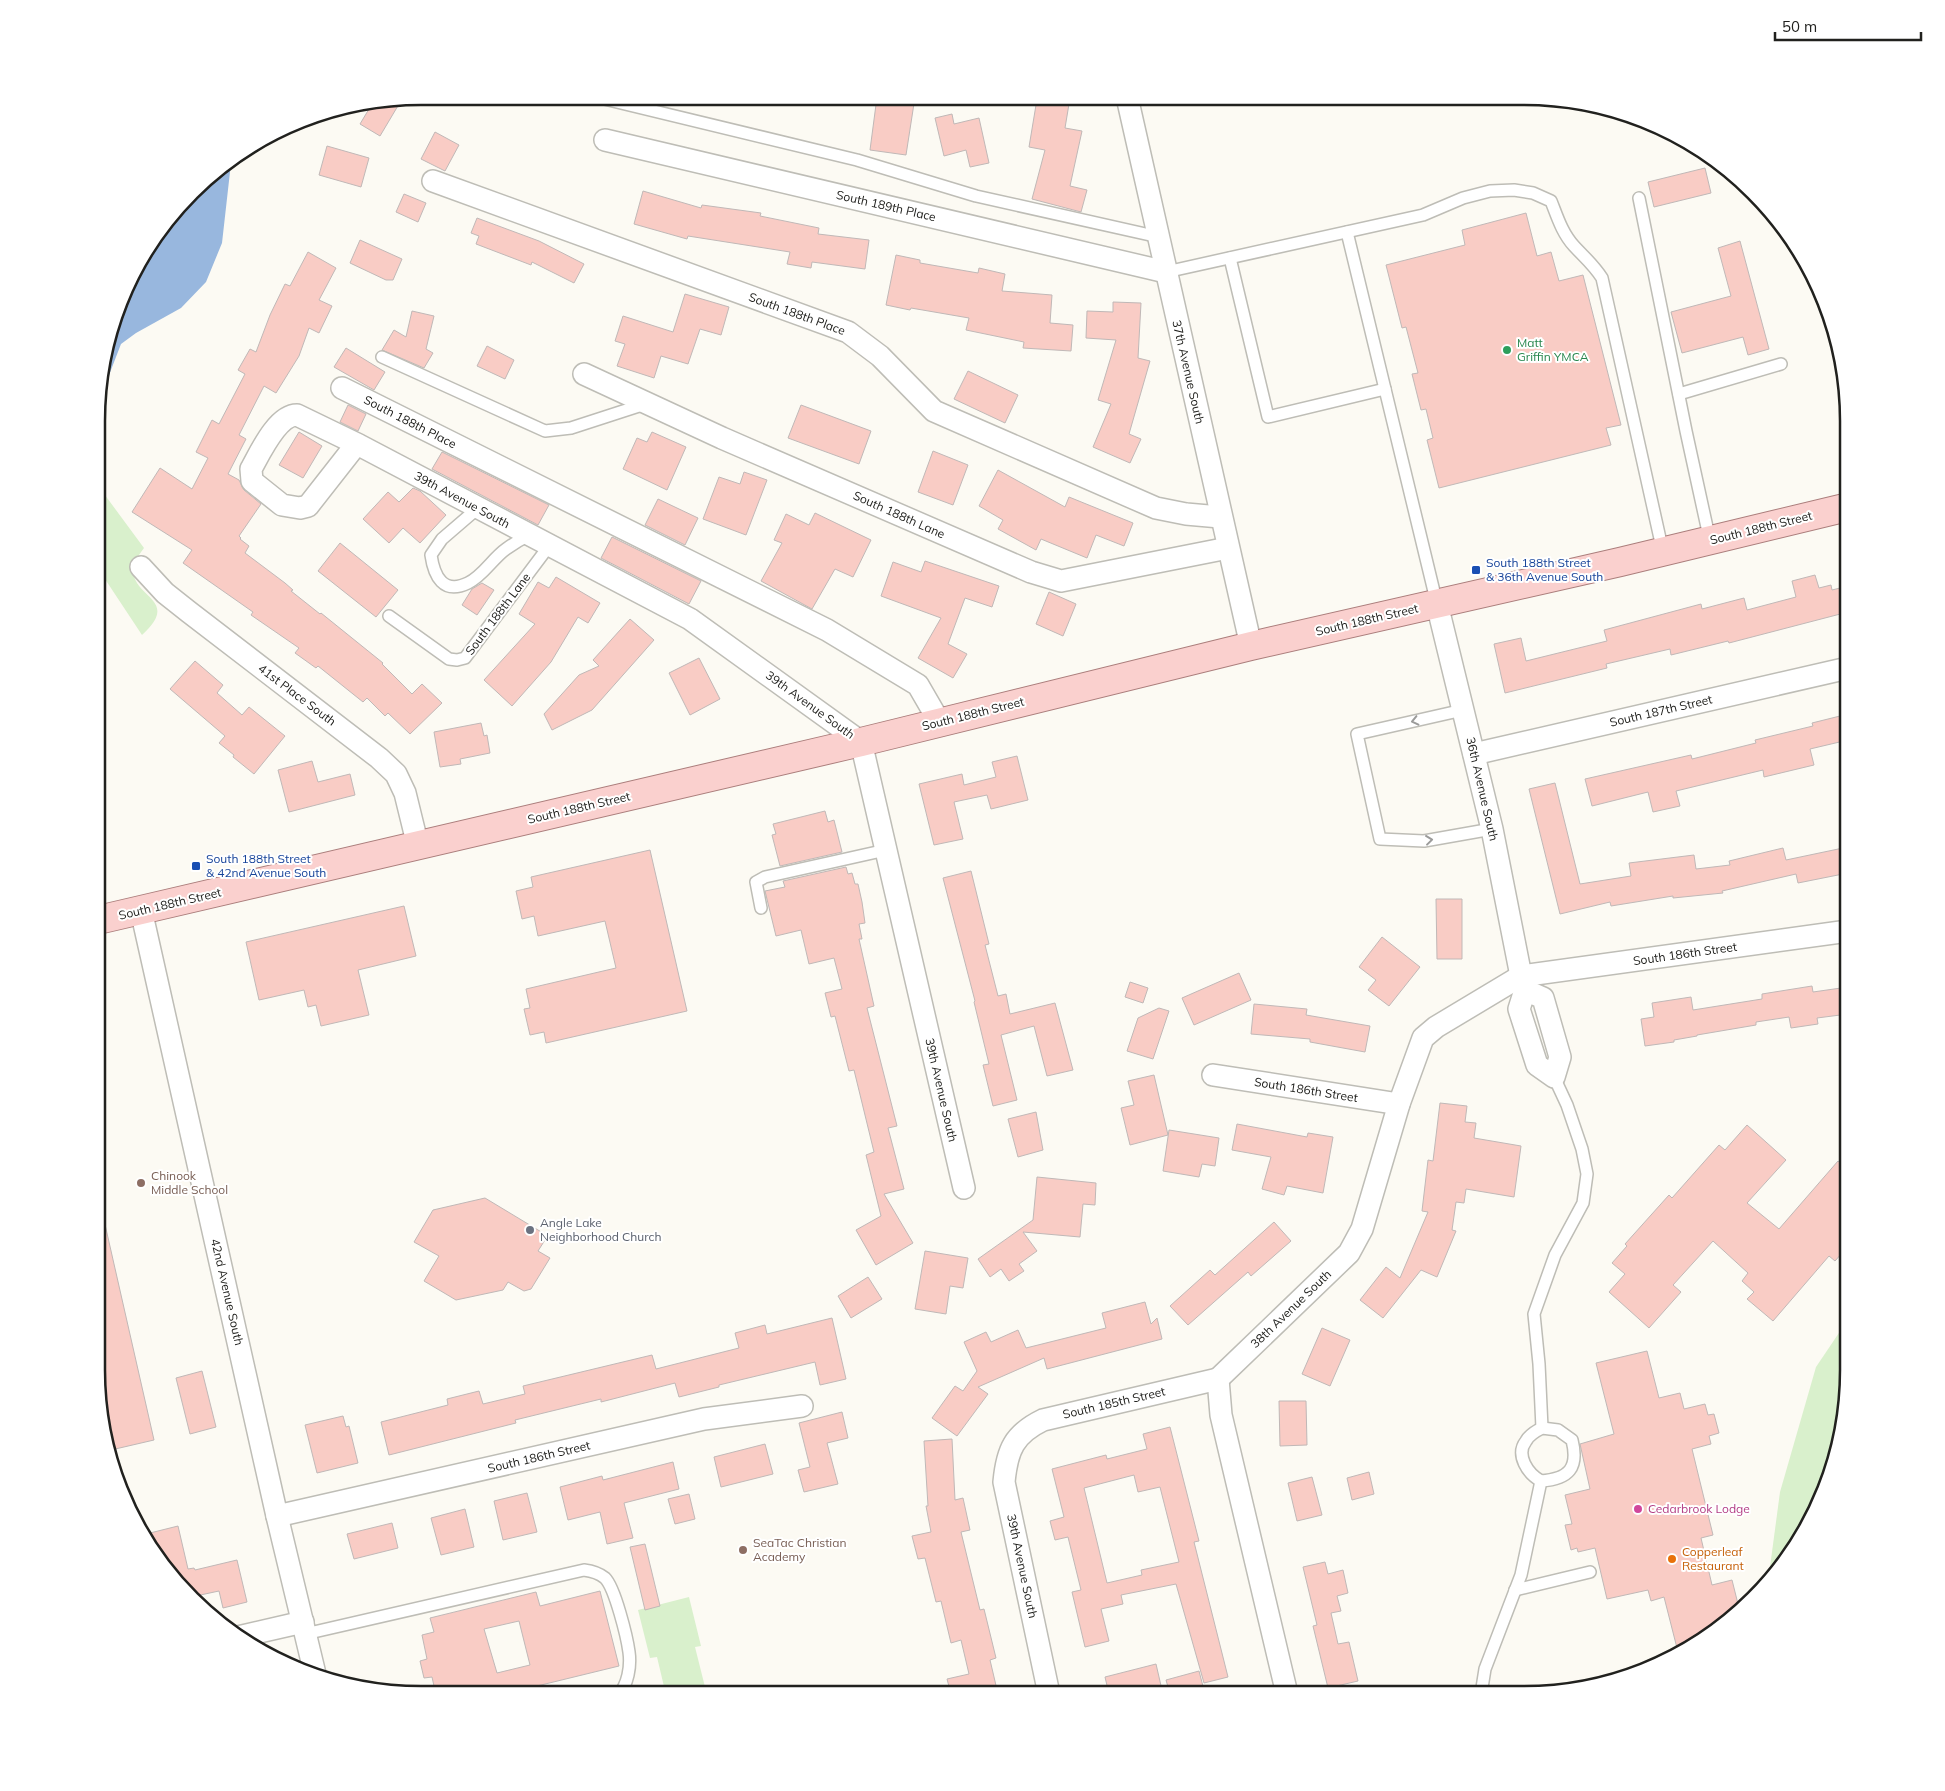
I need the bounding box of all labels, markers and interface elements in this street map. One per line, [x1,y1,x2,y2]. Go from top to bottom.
scale bar [1775,10,1921,42]
text: 50 m [1782,17,1817,36]
street label: South 189th Place [835,187,937,224]
street label: South 188th Place [747,289,848,338]
street label: 37th Avenue South [1169,318,1208,425]
place label: Matt Griffin YMCA [1517,335,1589,364]
marker: Matt Griffin YMCA [1501,344,1513,356]
street label: South 188th Place [361,392,459,451]
street label: 39th Avenue South [412,468,513,531]
street label: South 188th Lane [851,488,947,542]
street label: South 188th Street [1708,508,1814,547]
place label: South 188th Street & 36th Avenue South [1486,555,1603,584]
marker: South 188th Street & 36th Avenue South [1470,564,1482,576]
street label: South 188th Lane [462,570,533,658]
street label: South 188th Street [1314,600,1420,639]
street label: 41st Place South [255,660,339,729]
street label: 39th Avenue South [763,667,858,742]
street label: South 187th Street [1608,691,1714,730]
street label: South 188th Street [920,694,1026,733]
one-way arrow [1411,715,1420,726]
street label: 36th Avenue South [1463,735,1502,842]
street label: South 188th Street [526,788,632,827]
one-way arrow [1424,835,1433,845]
place label: South 188th Street & 42nd Avenue South [206,851,326,880]
marker: South 188th Street & 42nd Avenue South [190,860,202,872]
street label: South 188th Street [117,884,223,923]
street label: South 186th Street [1632,939,1738,968]
street label: 39th Avenue South [922,1036,961,1143]
street label: South 186th Street [1253,1074,1359,1105]
place label: Chinook Middle School [151,1168,228,1197]
marker: Chinook Middle School [135,1177,147,1189]
place label: Angle Lake Neighborhood Church [540,1215,662,1244]
marker: Angle Lake Neighborhood Church [524,1224,536,1236]
street label: 42nd Avenue South [208,1237,247,1347]
street label: 38th Avenue South [1247,1266,1334,1351]
street label: South 185th Street [1061,1383,1167,1422]
street label: South 186th Street [486,1437,592,1476]
place label: Cedarbrook Lodge [1648,1501,1750,1516]
marker: Cedarbrook Lodge [1632,1503,1644,1515]
street label: 39th Avenue South [1004,1512,1041,1619]
place label: SeaTac Christian Academy [753,1535,846,1564]
marker: SeaTac Christian Academy [737,1544,749,1556]
place label: Copperleaf Restaurant [1682,1544,1744,1573]
marker: Copperleaf Restaurant [1666,1553,1678,1565]

